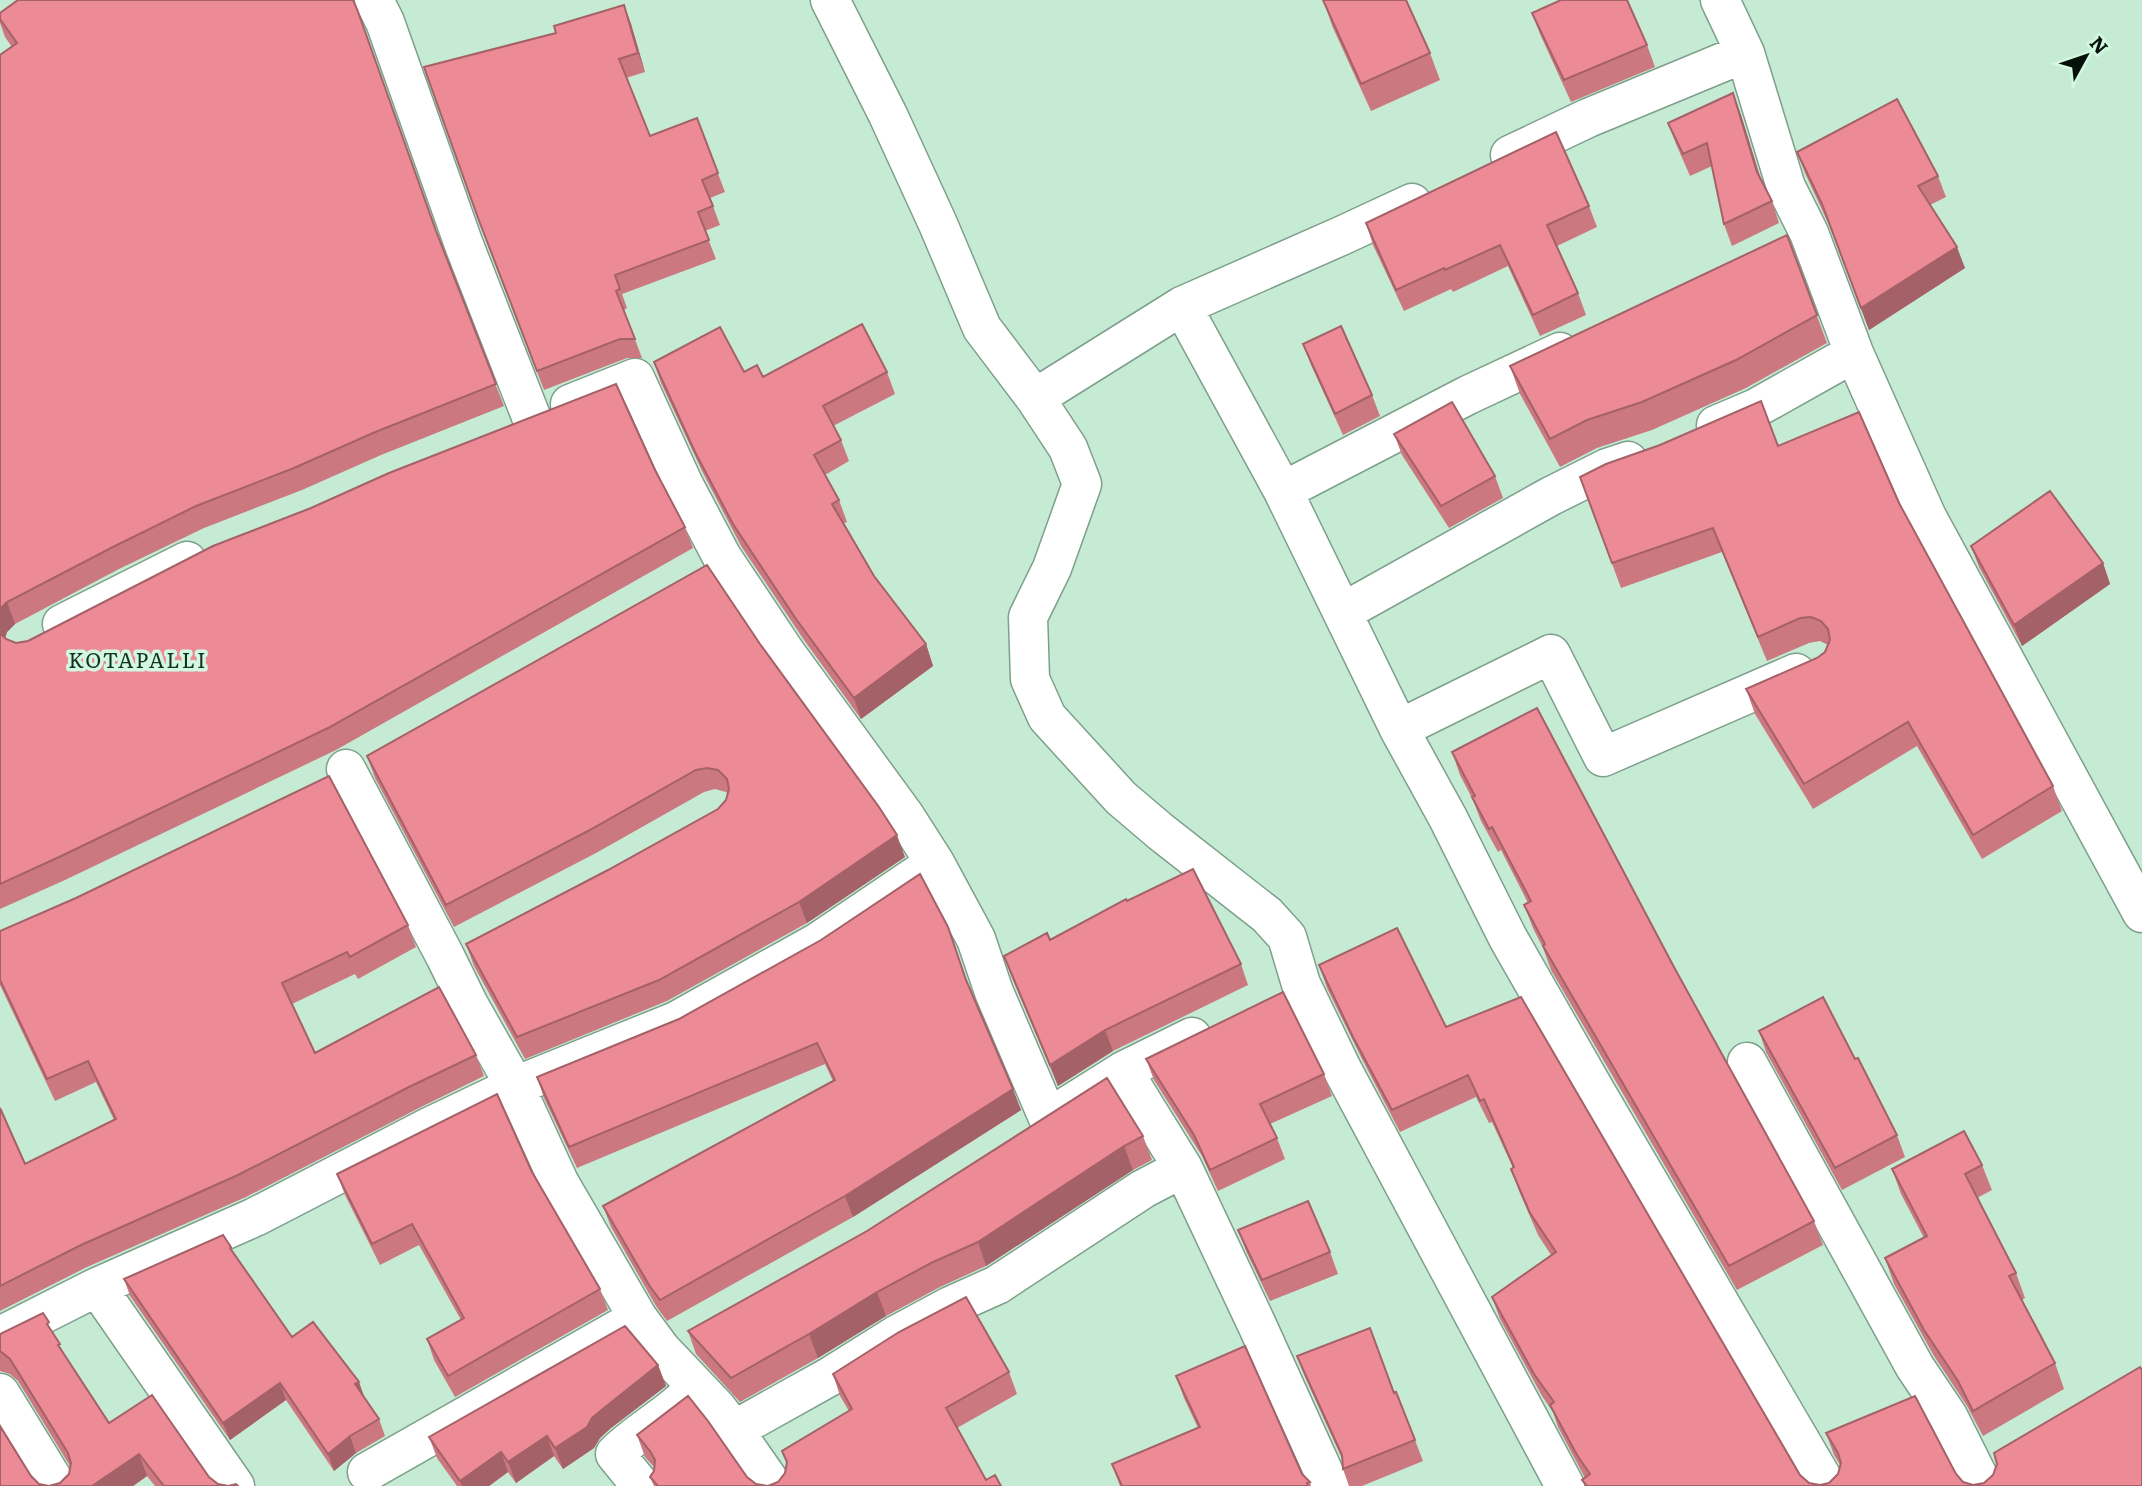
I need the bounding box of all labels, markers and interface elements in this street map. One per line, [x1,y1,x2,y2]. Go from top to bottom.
north arrow [2051,21,2121,91]
text: N [2084,29,2116,60]
district label: KOTAPALLI [68,643,208,674]

